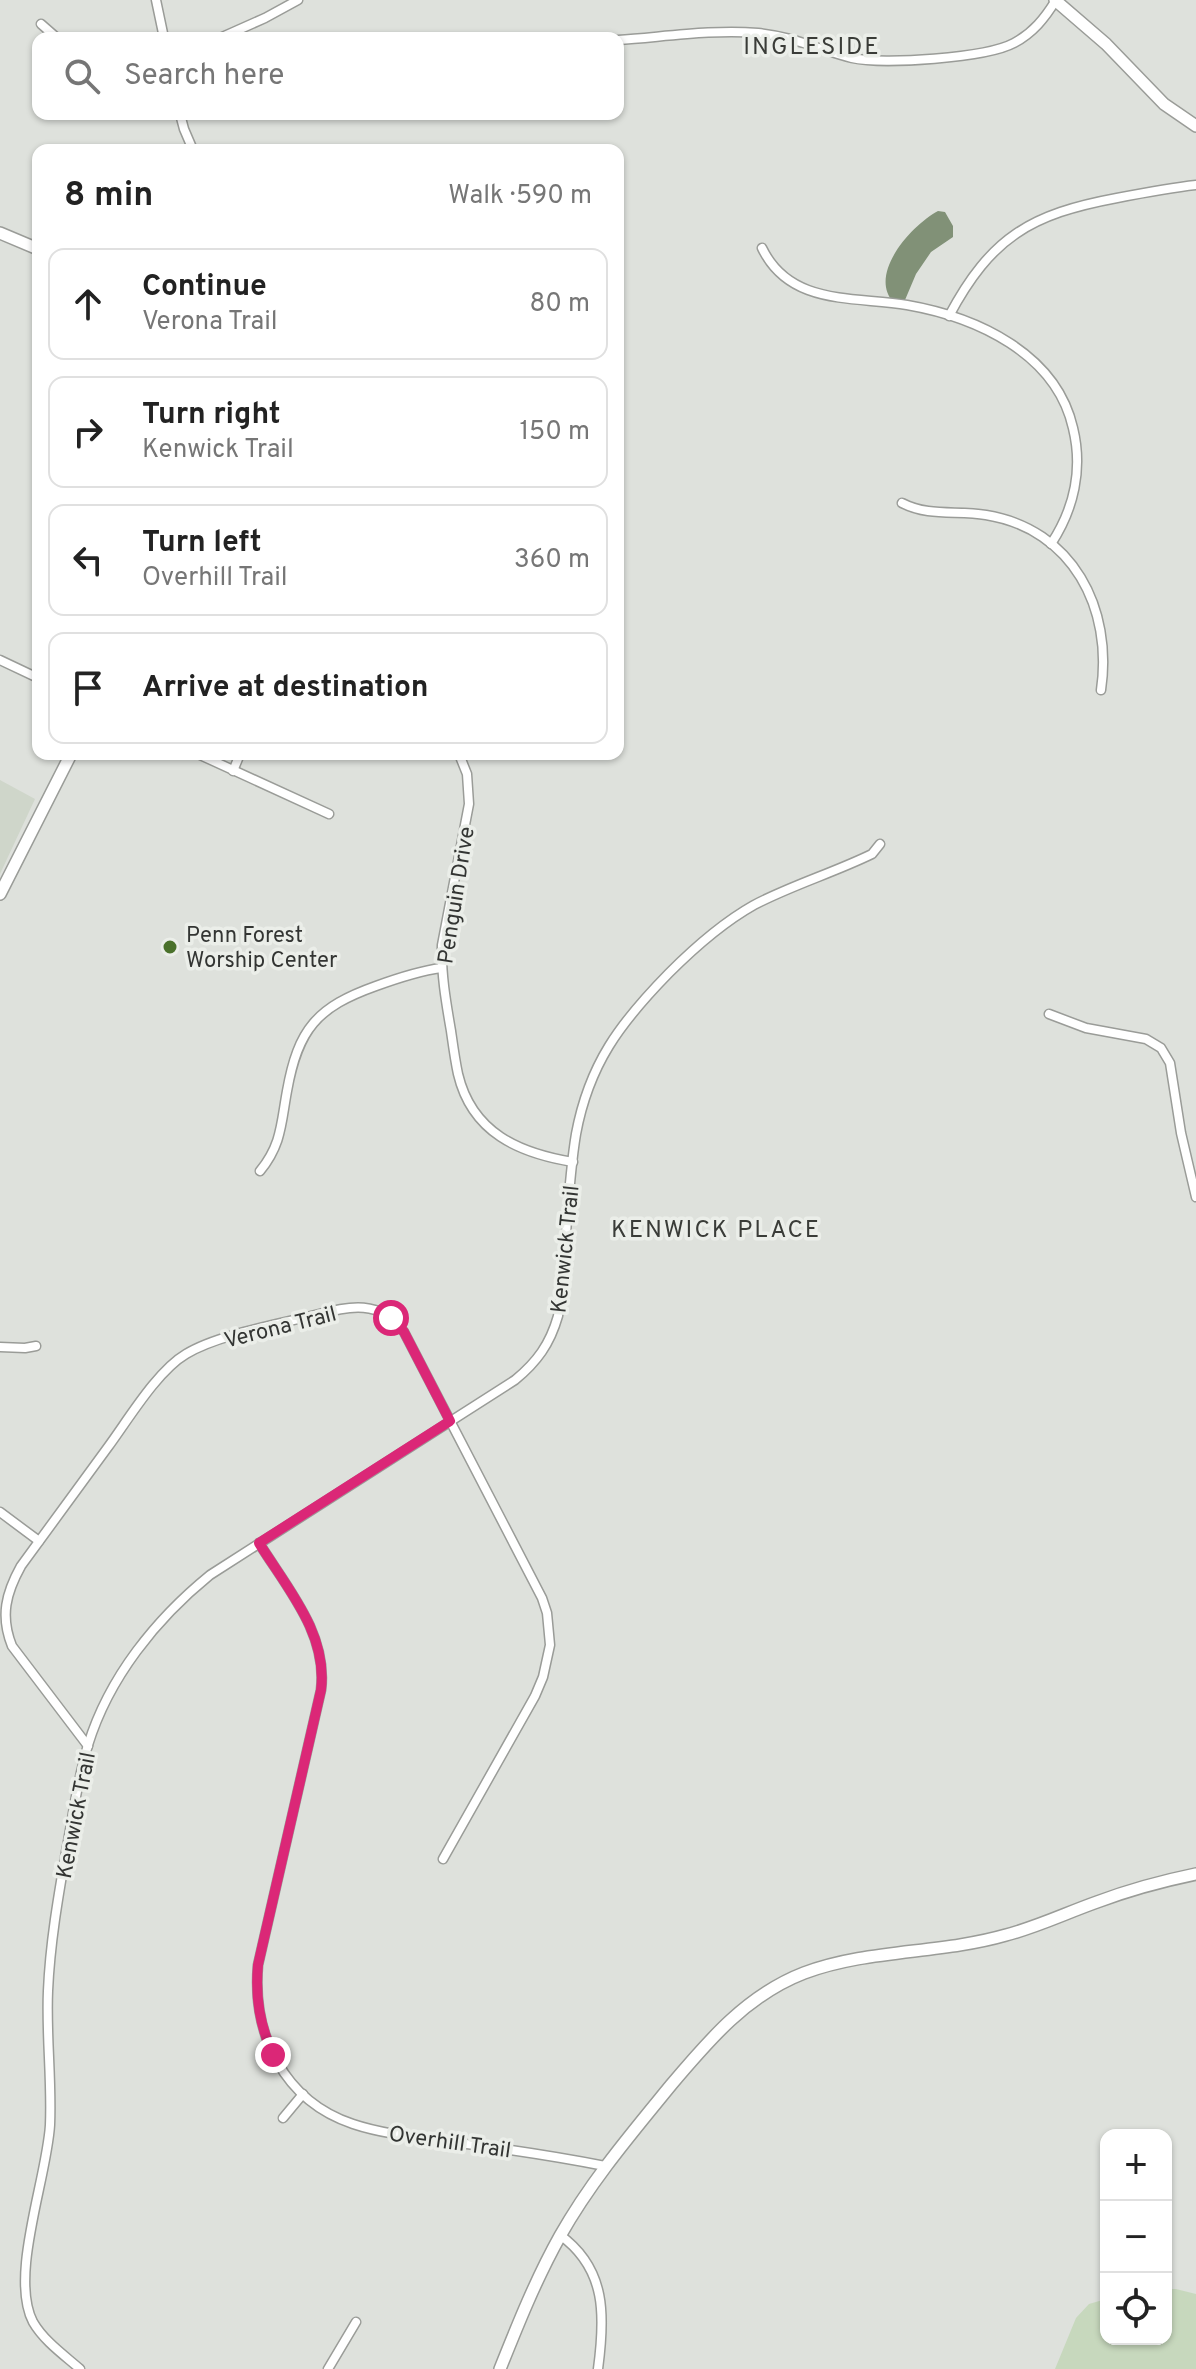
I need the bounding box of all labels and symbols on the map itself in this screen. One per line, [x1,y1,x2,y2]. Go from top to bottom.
district label: INGLESIDE [743,33,881,63]
street label: Penguin Drive [433,825,482,966]
place label: Penn Forest Worship Center [186,923,338,975]
marker: Penn Forest Worship Center [161,938,179,956]
street label: Kenwick Trail [546,1184,587,1315]
district label: KENWICK PLACE [611,1216,821,1246]
route start [373,1300,409,1336]
street label: Verona Trail [222,1301,340,1355]
street label: Kenwick Trail [52,1750,103,1881]
route end [255,2037,291,2073]
street label: Overhill Trail [387,2122,513,2165]

